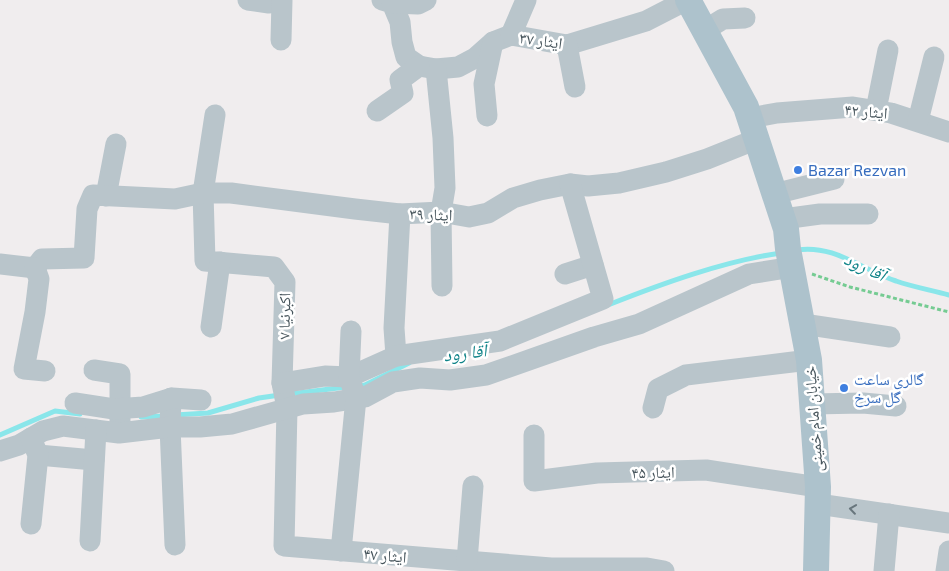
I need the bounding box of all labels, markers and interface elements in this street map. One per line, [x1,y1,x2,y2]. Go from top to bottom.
street label: ایثار ۳۷ [518,27,564,53]
street label: ایثار ۴۲ [844,99,888,123]
place label: Bazar Rezvan [808,160,906,179]
marker: Bazar Rezvan [792,164,804,176]
street label: ایثار ۳۹ [409,203,453,225]
water label: آقا رود [841,247,894,287]
street label: اکبرنیا ۷ [274,293,294,339]
water label: آقا رود [442,338,492,366]
street label: خیابان امام خمینی [799,365,828,473]
place label: گالری ساعت گل سرخ [854,369,924,408]
marker: گالری ساعت گل سرخ [838,382,850,394]
street label: ایثار ۴۵ [631,462,675,482]
one-way arrow [849,504,857,515]
street label: ایثار ۴۷ [363,543,407,567]

